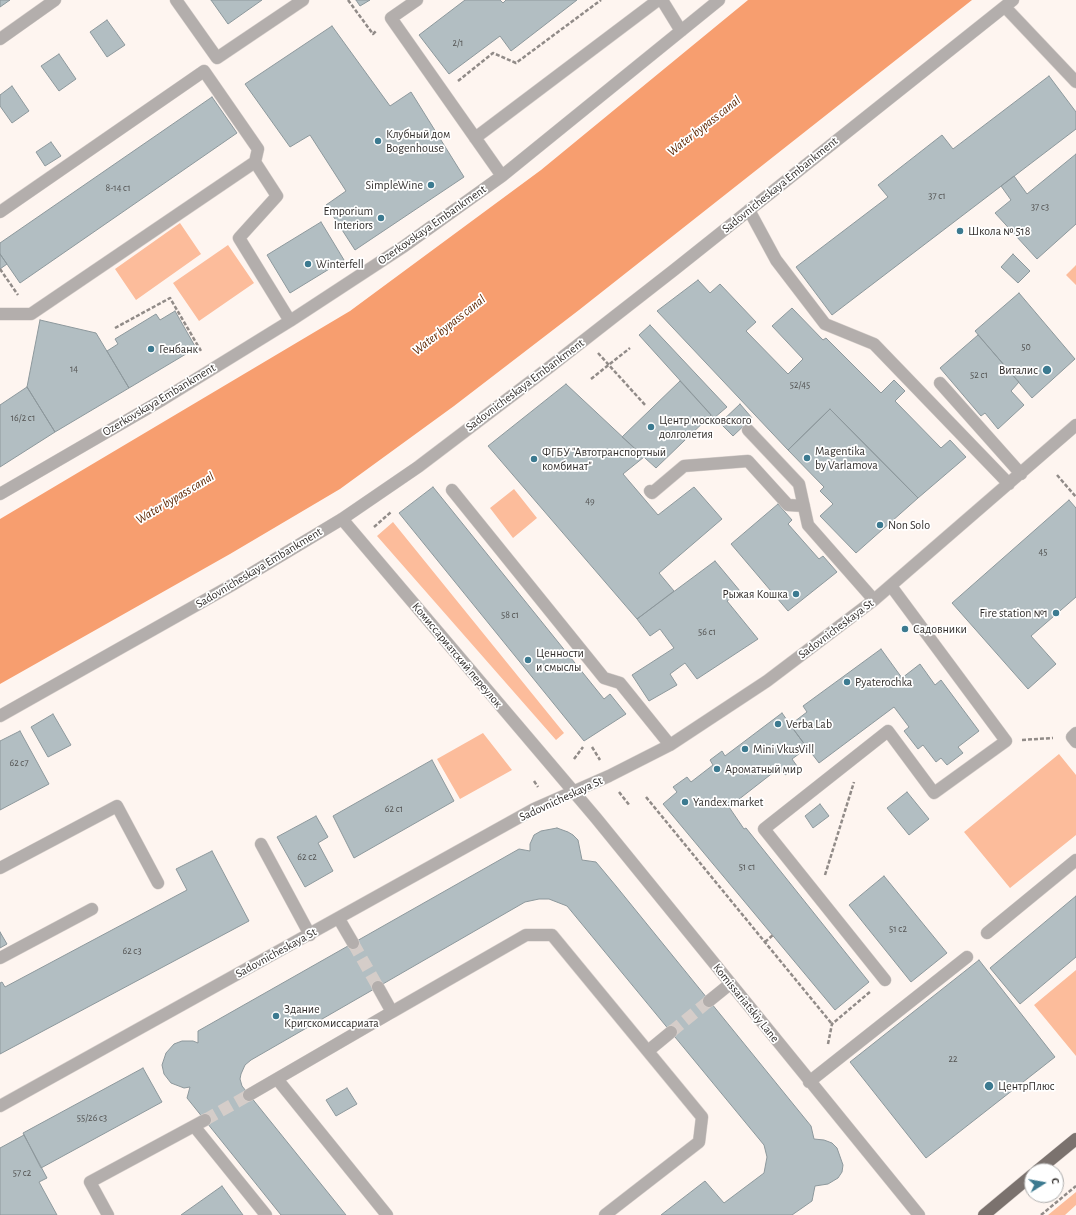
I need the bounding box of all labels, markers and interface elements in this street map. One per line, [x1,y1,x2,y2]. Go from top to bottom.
house number: 2/1 [453,37,463,49]
water label: Water bypass canal [664,93,744,159]
place label: Клубный дом Bogenhouse [386,127,450,155]
street label: Sadovnicheskaya Embankment [719,134,841,236]
marker: Клубный дом Bogenhouse [373,136,383,146]
place label: SimpleWine [365,178,423,192]
marker: SimpleWine [426,180,436,190]
house number: 8-14 с1 [105,182,131,194]
street label: Ozerkovskaya Embankment [375,182,489,268]
house number: 37 с1 [928,190,946,202]
house number: 37 с3 [1031,201,1049,213]
place label: Emporium Interiors [323,204,373,232]
marker: Emporium Interiors [376,213,386,223]
place label: Школа № 518 [968,224,1030,238]
marker: Школа № 518 [955,226,965,236]
place label: Winterfell [316,257,364,271]
marker: Winterfell [303,259,313,269]
water label: Water bypass canal [409,292,489,358]
street label: Sadovnicheskaya Embankment [463,336,587,434]
house number: 50 [1021,341,1031,353]
place label: Генбанк [159,342,198,356]
marker: Генбанк [146,344,156,354]
street label: Ozerkovskaya Embankment [100,361,218,439]
house number: 14 [70,363,78,375]
place label: Виталис [999,363,1038,377]
marker: Виталис [1041,364,1053,376]
house number: 52 с1 [970,369,988,381]
house number: 52/45 [790,379,810,391]
house number: 16/2 с1 [11,412,35,424]
place label: Центр московского долголетия [659,413,751,441]
marker: Центр московского долголетия [646,422,656,432]
place label: Magentika by Varlamova [815,444,878,472]
place label: ФГБУ "Автотранспортный комбинат" [542,445,666,473]
marker: Magentika by Varlamova [802,453,812,463]
marker: ФГБУ "Автотранспортный комбинат" [529,454,539,464]
water label: Water bypass canal [133,468,217,528]
house number: 49 [585,495,595,507]
place label: Non Solo [888,518,930,532]
marker: Non Solo [875,520,885,530]
street label: Sadovnicheskaya Embankment [193,525,325,611]
house number: 45 [1039,546,1047,558]
place label: Рыжая Кошка [722,587,788,601]
marker: Рыжая Кошка [791,589,801,599]
street label: Sadovnicheskaya St [796,596,876,662]
street label: Комиссариатский переулок [409,600,505,710]
place label: Fire station №1 [979,606,1048,620]
marker: Fire station №1 [1051,608,1061,618]
house number: 58 с1 [501,609,519,621]
place label: Садовники [913,622,967,636]
marker: Садовники [900,624,910,634]
house number: 56 с1 [698,626,716,638]
place label: Ценности и смыслы [536,646,584,674]
marker: Ценности и смыслы [523,655,533,665]
place label: Pyaterochka [855,675,912,689]
marker: Pyaterochka [842,677,852,687]
place label: Verba Lab [786,717,832,731]
marker: Verba Lab [773,719,783,729]
place label: Mini VkusVill [753,742,814,756]
marker: Mini VkusVill [740,744,750,754]
house number: 62 с7 [9,757,29,769]
place label: Ароматный мир [725,762,802,776]
marker: Ароматный мир [712,764,722,774]
street label: Sadovnicheskaya St [517,773,605,825]
place label: Yandex.market [693,795,763,809]
marker: Yandex.market [680,797,690,807]
house number: 62 с1 [385,803,403,815]
house number: 62 с2 [297,851,317,863]
house number: 51 с1 [739,861,755,873]
house number: 51 с2 [889,923,907,935]
street label: Sadovnicheskaya St [233,925,319,981]
house number: 62 с3 [122,945,142,957]
street label: Komissariatskiy Lane [710,961,782,1045]
place label: Здание Кригскомиссариата [284,1002,379,1030]
marker: Здание Кригскомиссариата [271,1011,281,1021]
house number: 22 [948,1053,958,1065]
place label: ЦентрПлюс [998,1079,1055,1093]
marker: ЦентрПлюс [983,1080,995,1092]
house number: 55/26 с3 [77,1112,107,1124]
north arrow [1024,1163,1064,1203]
house number: 57 с2 [13,1167,31,1179]
text: С [1049,1177,1061,1185]

